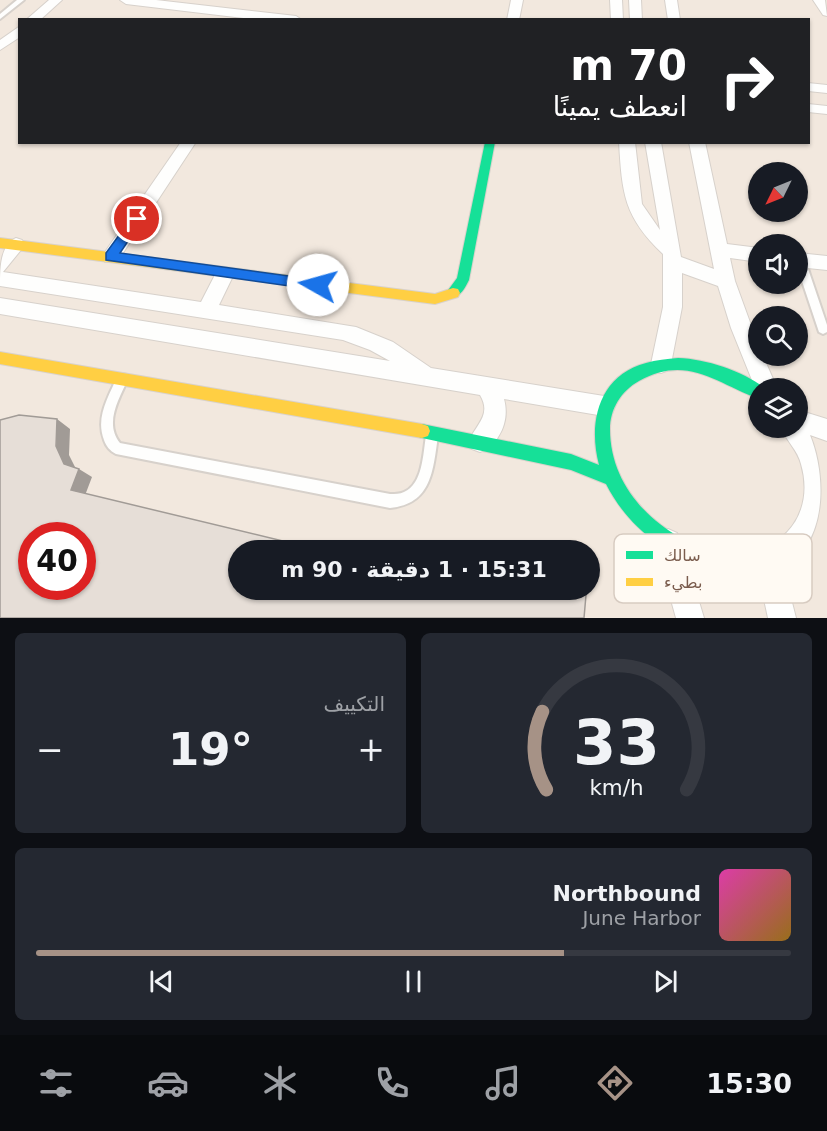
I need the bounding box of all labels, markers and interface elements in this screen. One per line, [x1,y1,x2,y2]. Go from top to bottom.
text: 70 m [570,41,687,90]
icon: right [708,42,786,120]
text: انعطف يمينًا [553,91,687,122]
north arrow [748,162,808,222]
map controls [748,162,808,438]
pin [111,193,162,244]
icon: arrive [120,202,153,235]
button: sound [748,234,808,294]
position arrow [286,253,350,317]
button: search [748,306,808,366]
button: layers [748,378,808,438]
speed limit sign: 40 [18,522,96,600]
legend [614,534,812,603]
text: سالك [664,546,701,565]
text: 15:31 · 1 دقيقة · 90 m [281,557,547,582]
text: بطيء [664,573,702,593]
text: التكييف [323,692,385,716]
text: 33 [573,706,660,779]
text: 19° [168,723,253,776]
text: − [36,730,64,769]
text: + [357,730,385,769]
text: km/h [589,775,644,800]
text: Northbound [553,881,701,906]
text: June Harbor [582,906,701,930]
icon: previous [145,965,178,998]
icon: pause [397,965,430,998]
icon: next [649,965,682,998]
icon: filters [35,1062,77,1104]
icon: car [147,1062,189,1104]
icon: climate [259,1062,301,1104]
icon: phone [371,1062,413,1104]
icon: music [482,1062,524,1104]
icon: directions [594,1062,636,1104]
text: 15:30 [706,1068,792,1099]

